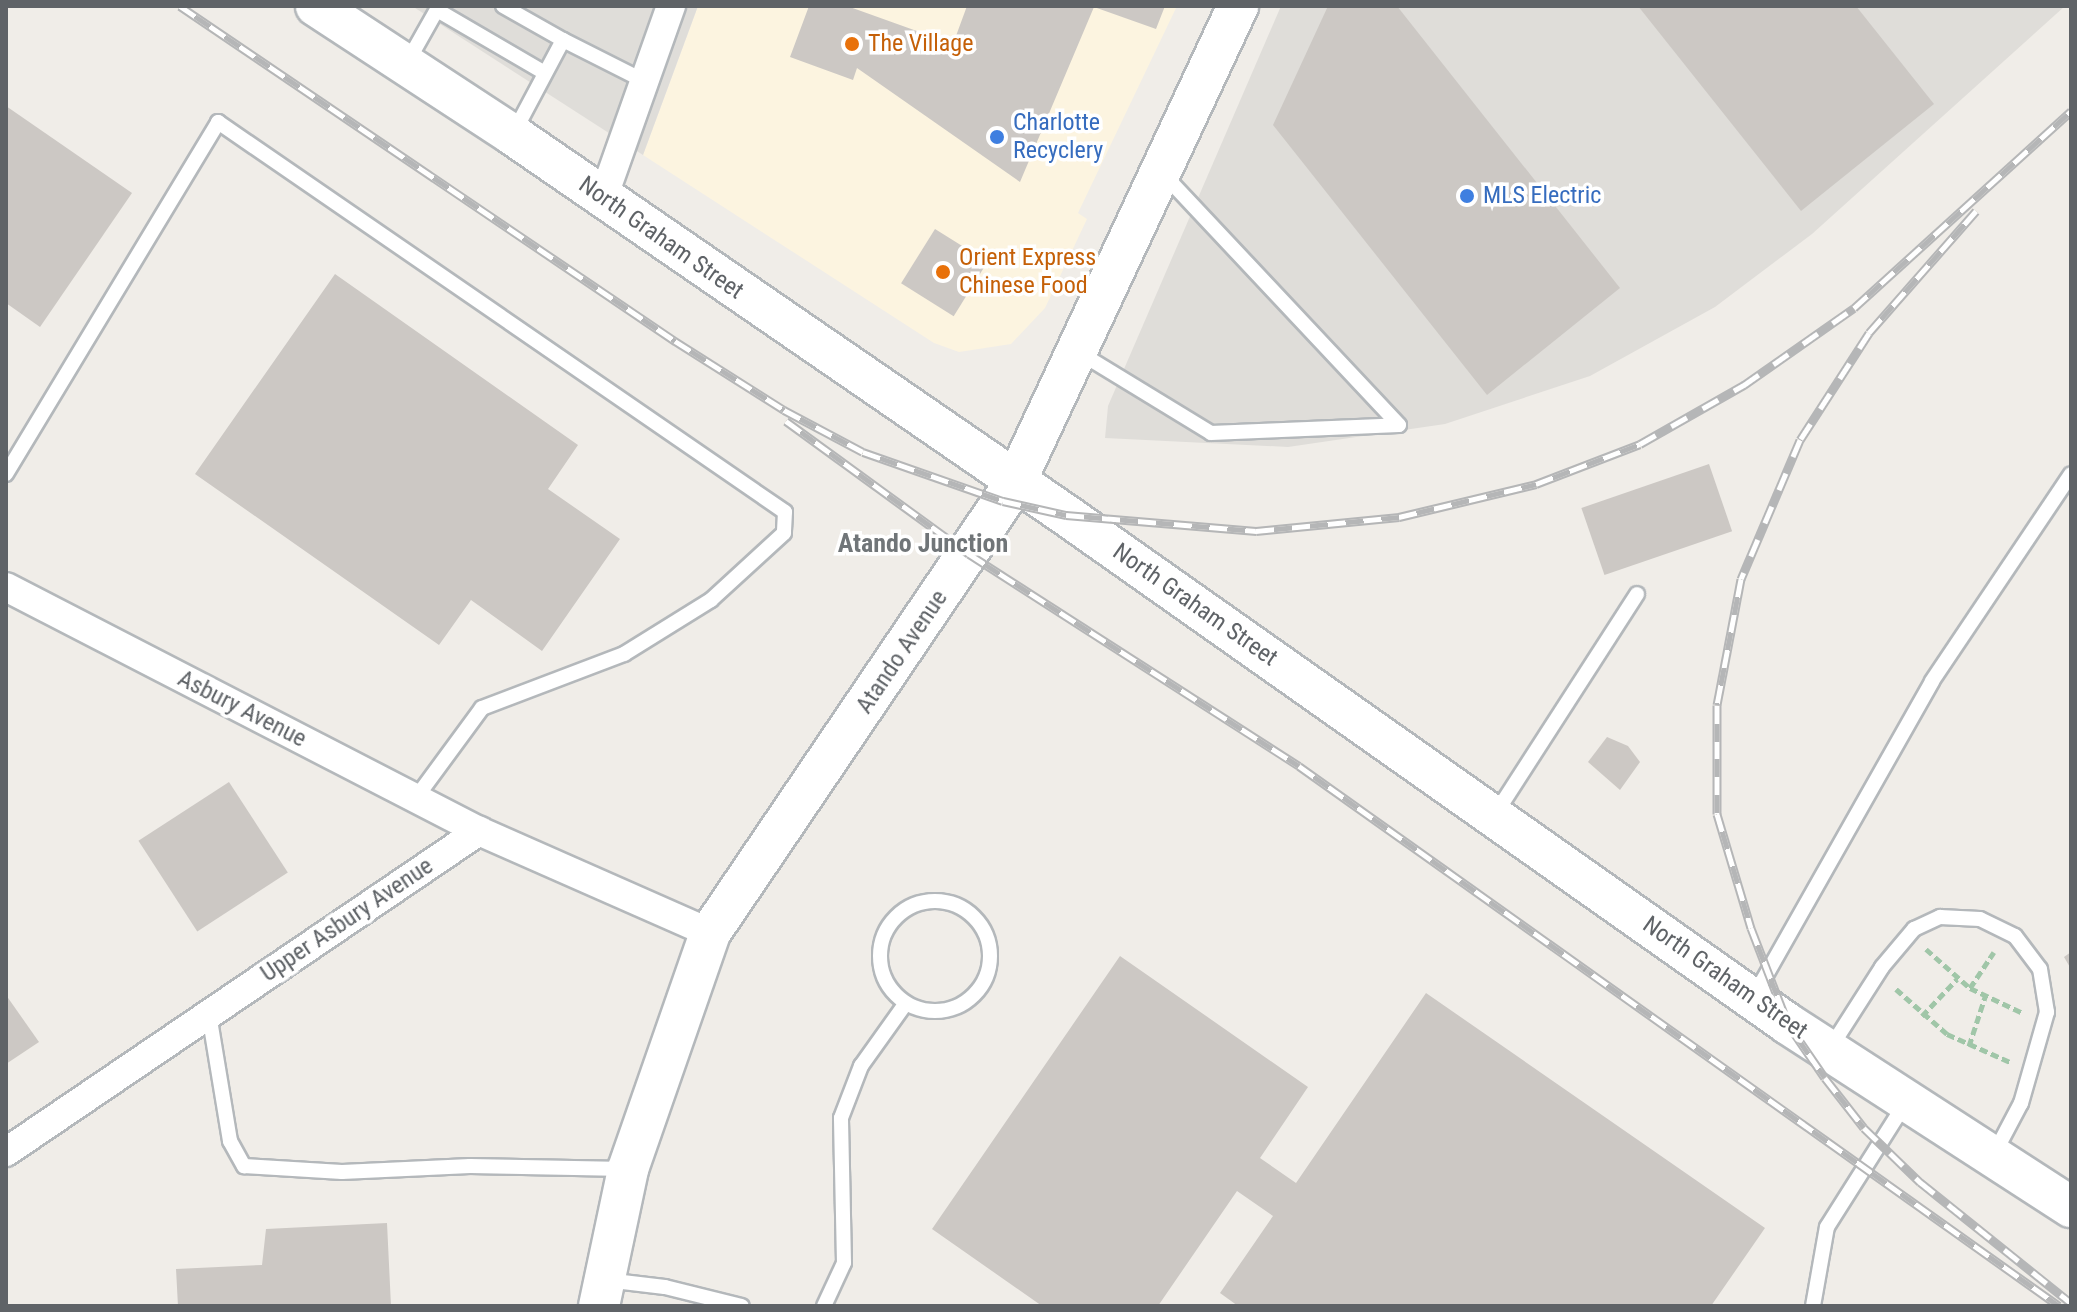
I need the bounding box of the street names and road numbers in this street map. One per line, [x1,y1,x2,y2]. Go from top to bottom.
street label: North Graham Street [573,170,749,306]
street label: North Graham Street [1107,537,1283,673]
street label: Atando Avenue [850,585,954,719]
street label: Asbury Avenue [173,664,311,754]
street label: Upper Asbury Avenue [255,852,439,988]
street label: North Graham Street [1637,910,1813,1046]

